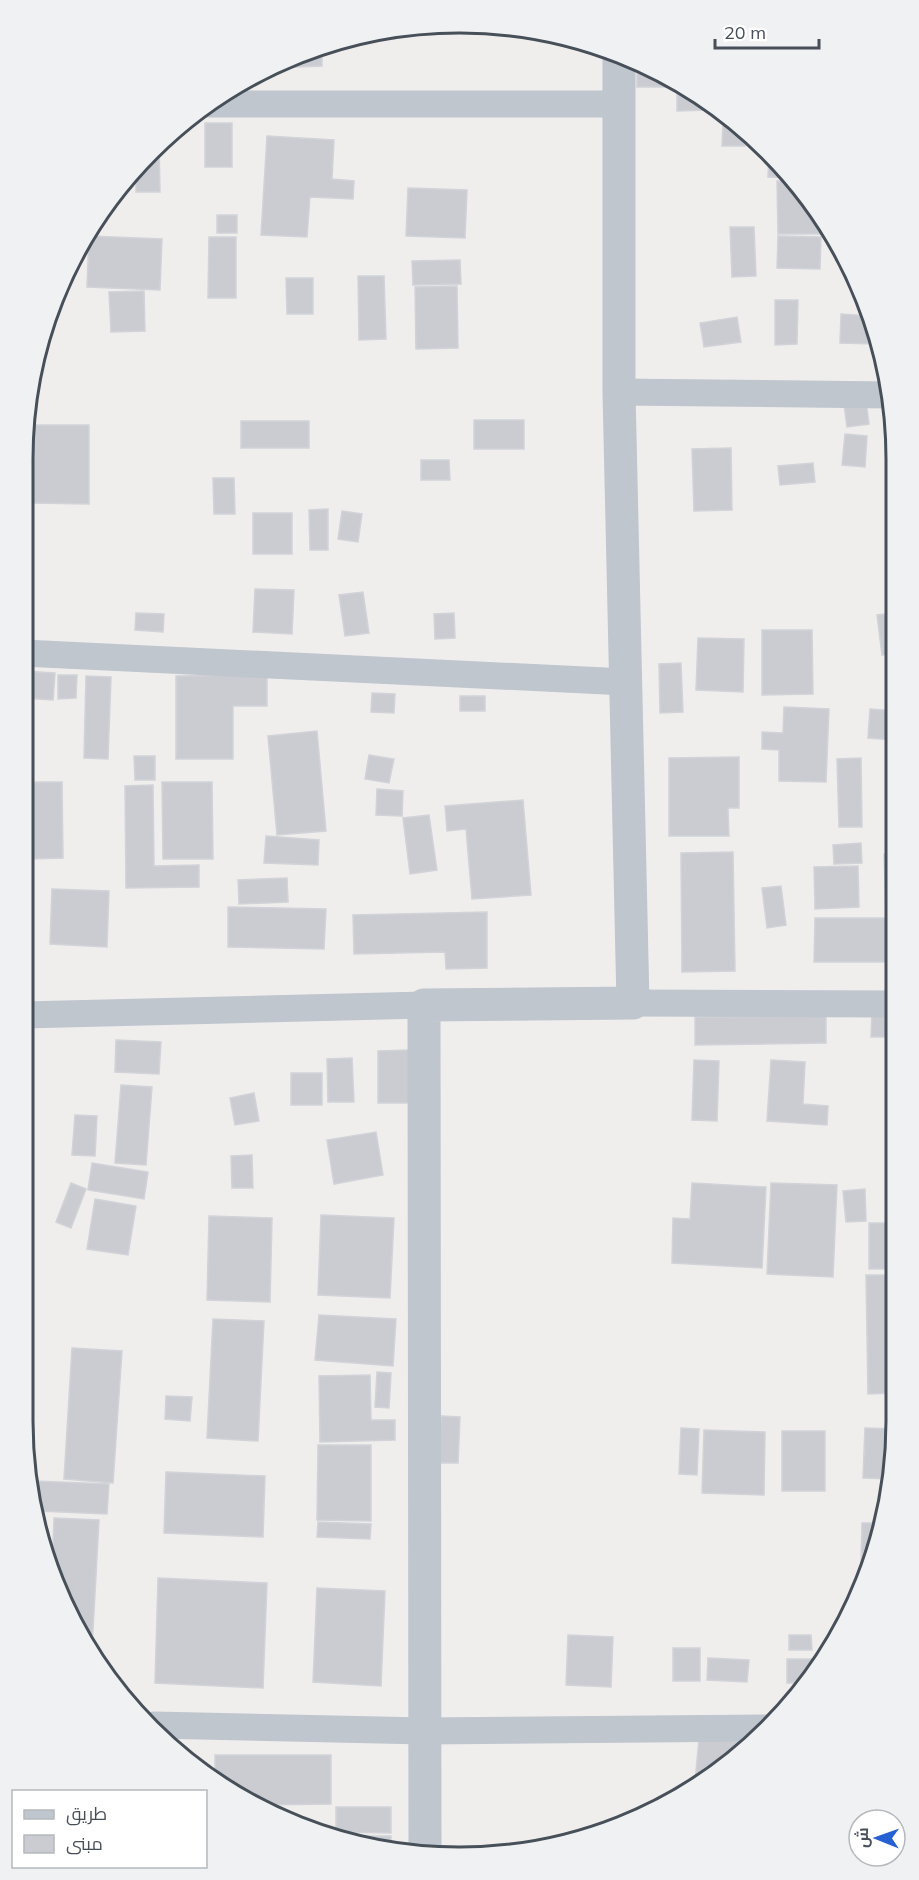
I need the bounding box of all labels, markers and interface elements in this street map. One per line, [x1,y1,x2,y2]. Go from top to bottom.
scale bar [715,12,818,50]
text: 20 m [724,21,766,44]
legend [12,1790,207,1868]
text: طريق [66,1802,107,1826]
north arrow [847,1808,907,1868]
text: ش [852,1827,872,1848]
text: مبنى [66,1832,103,1855]

